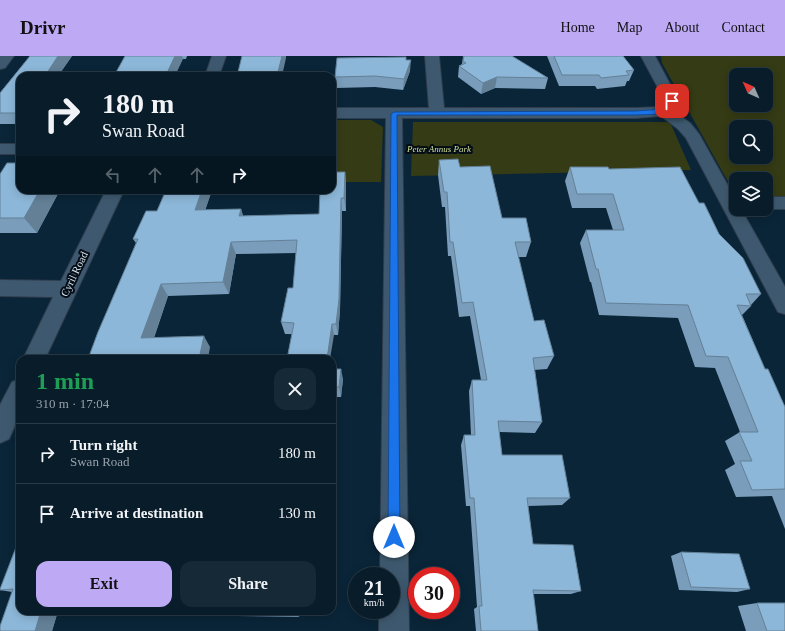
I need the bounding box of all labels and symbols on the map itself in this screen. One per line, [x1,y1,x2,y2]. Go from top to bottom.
north arrow [729,68,773,112]
pin [655,84,689,118]
park label: Peter Annus Park [406,144,472,154]
street label: Cyril Road [58,249,90,298]
position arrow [373,516,415,558]
speed limit sign: 30 [408,567,460,619]

